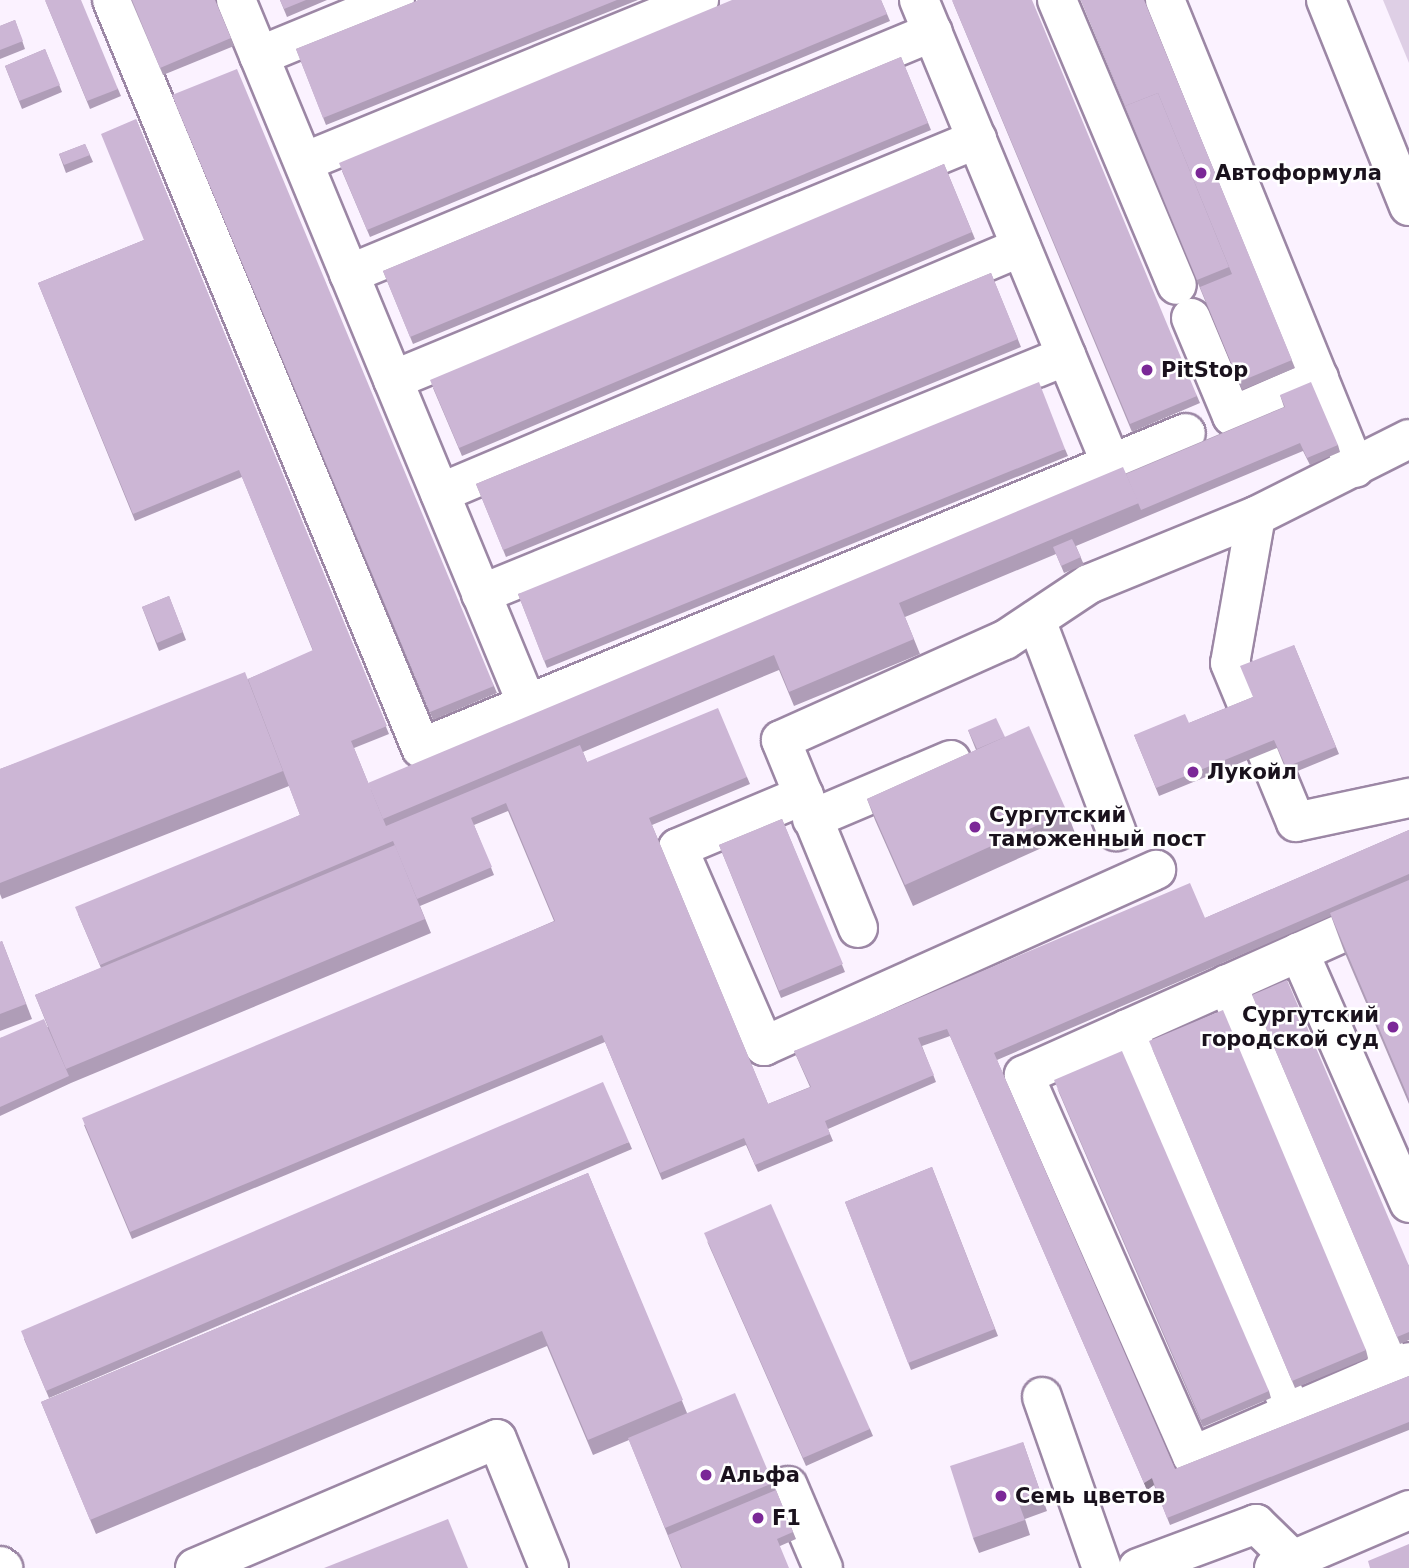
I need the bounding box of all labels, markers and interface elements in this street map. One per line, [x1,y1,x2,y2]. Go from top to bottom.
place label: Автоформула [1215,160,1382,186]
marker: Автоформула [1193,165,1209,181]
place label: PitStop [1161,357,1248,383]
marker: PitStop [1139,362,1155,378]
place label: Лукойл [1207,759,1297,785]
marker: Лукойл [1185,764,1201,780]
place label: Сургутский таможенный пост [989,802,1206,852]
marker: Сургутский таможенный пост [967,819,983,835]
place label: Сургутский городской суд [1201,1002,1379,1052]
marker: Сургутский городской суд [1385,1019,1401,1035]
place label: Альфа [720,1462,800,1488]
marker: Альфа [698,1467,714,1483]
place label: Семь цветов [1015,1483,1165,1509]
marker: Семь цветов [993,1488,1009,1504]
place label: F1 [772,1505,801,1531]
marker: F1 [750,1510,766,1526]

